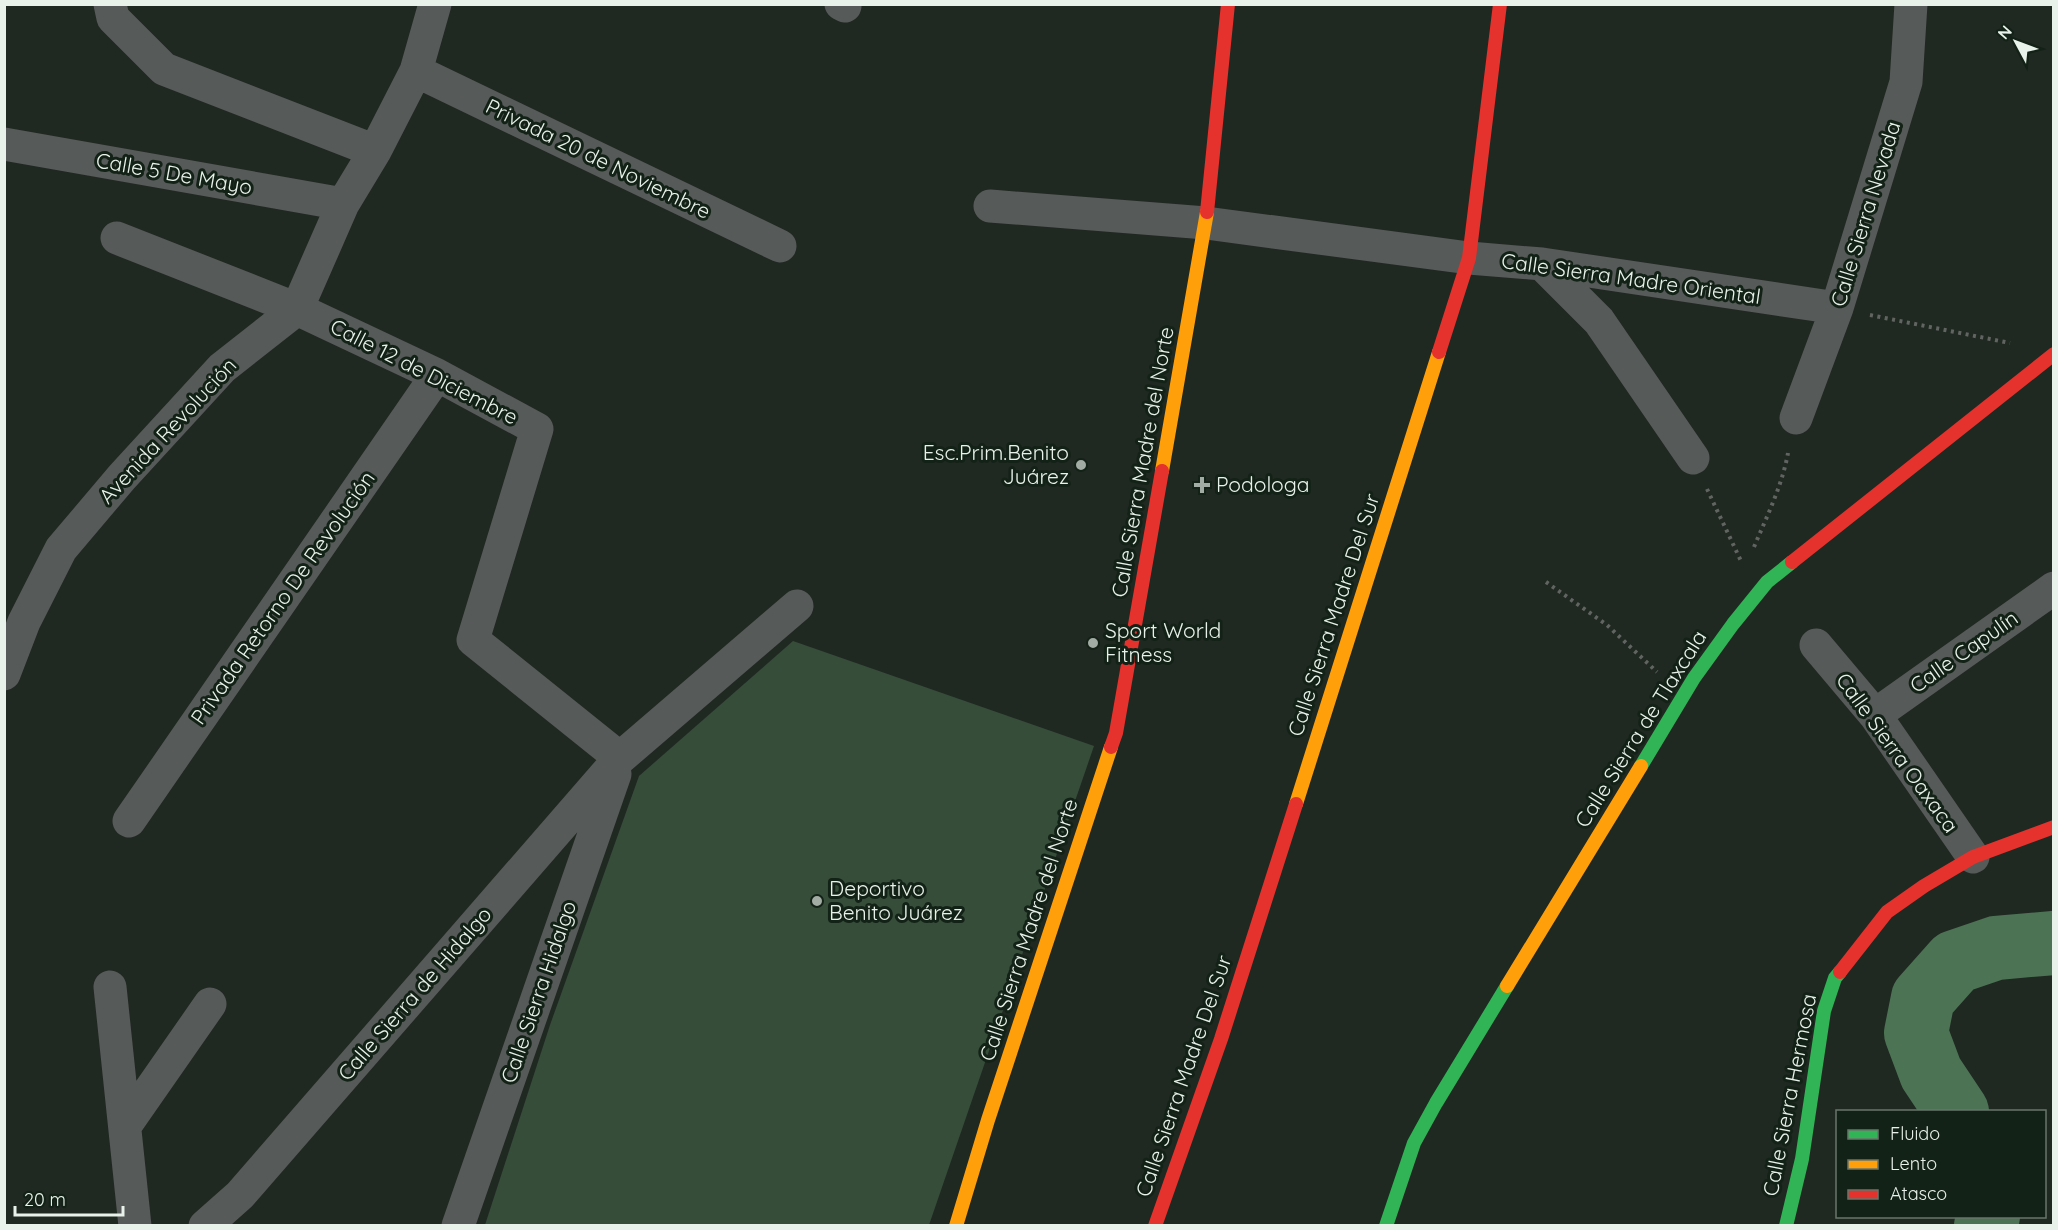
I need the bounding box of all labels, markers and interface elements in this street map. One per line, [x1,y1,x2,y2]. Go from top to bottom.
north arrow [1986,12,2046,72]
text: N [1993,21,2016,43]
street label: Privada 20 de Noviembre [482,92,715,224]
street label: Calle Sierra Nevada [1824,118,1906,309]
street label: Calle 5 De Mayo [94,146,254,200]
street label: Calle Sierra Madre Oriental [1500,247,1762,309]
street label: Calle 12 de Diciembre [326,313,523,430]
street label: Calle Sierra Madre del Norte [1105,325,1179,599]
street label: Avenida Revolución [93,352,242,509]
place label: Esc.Prim.Benito Juárez [923,439,1069,489]
marker: Esc.Prim.Benito Juárez [1074,458,1088,472]
street label: Privada Retorno De Revolución [185,466,380,729]
place label: Podologa [1216,471,1309,497]
marker: Podologa [1193,476,1211,494]
street label: Calle Sierra Madre Del Sur [1282,490,1385,739]
street label: Calle Capulín [1904,604,2023,698]
place label: Sport World Fitness [1105,617,1221,667]
street label: Calle Sierra de Tlaxcala [1569,625,1712,832]
marker: Sport World Fitness [1086,636,1100,650]
street label: Calle Sierra Oaxaca [1831,667,1965,837]
street label: Calle Sierra Madre del Norte [973,795,1083,1064]
place label: Deportivo Benito Juárez [829,875,963,925]
marker: Deportivo Benito Juárez [810,894,824,908]
street label: Calle Sierra Hidalgo [495,897,581,1086]
street label: Calle Sierra de Hidalgo [332,901,497,1085]
street label: Calle Sierra Madre Del Sur [1129,952,1237,1200]
street label: Calle Sierra Hermosa [1757,991,1821,1198]
legend [1836,1110,2046,1218]
text: Fluido [1890,1122,1940,1145]
text: Lento [1890,1152,1937,1175]
scale bar [15,1179,123,1217]
text: Atasco [1890,1182,1947,1205]
text: 20 m [24,1188,66,1211]

